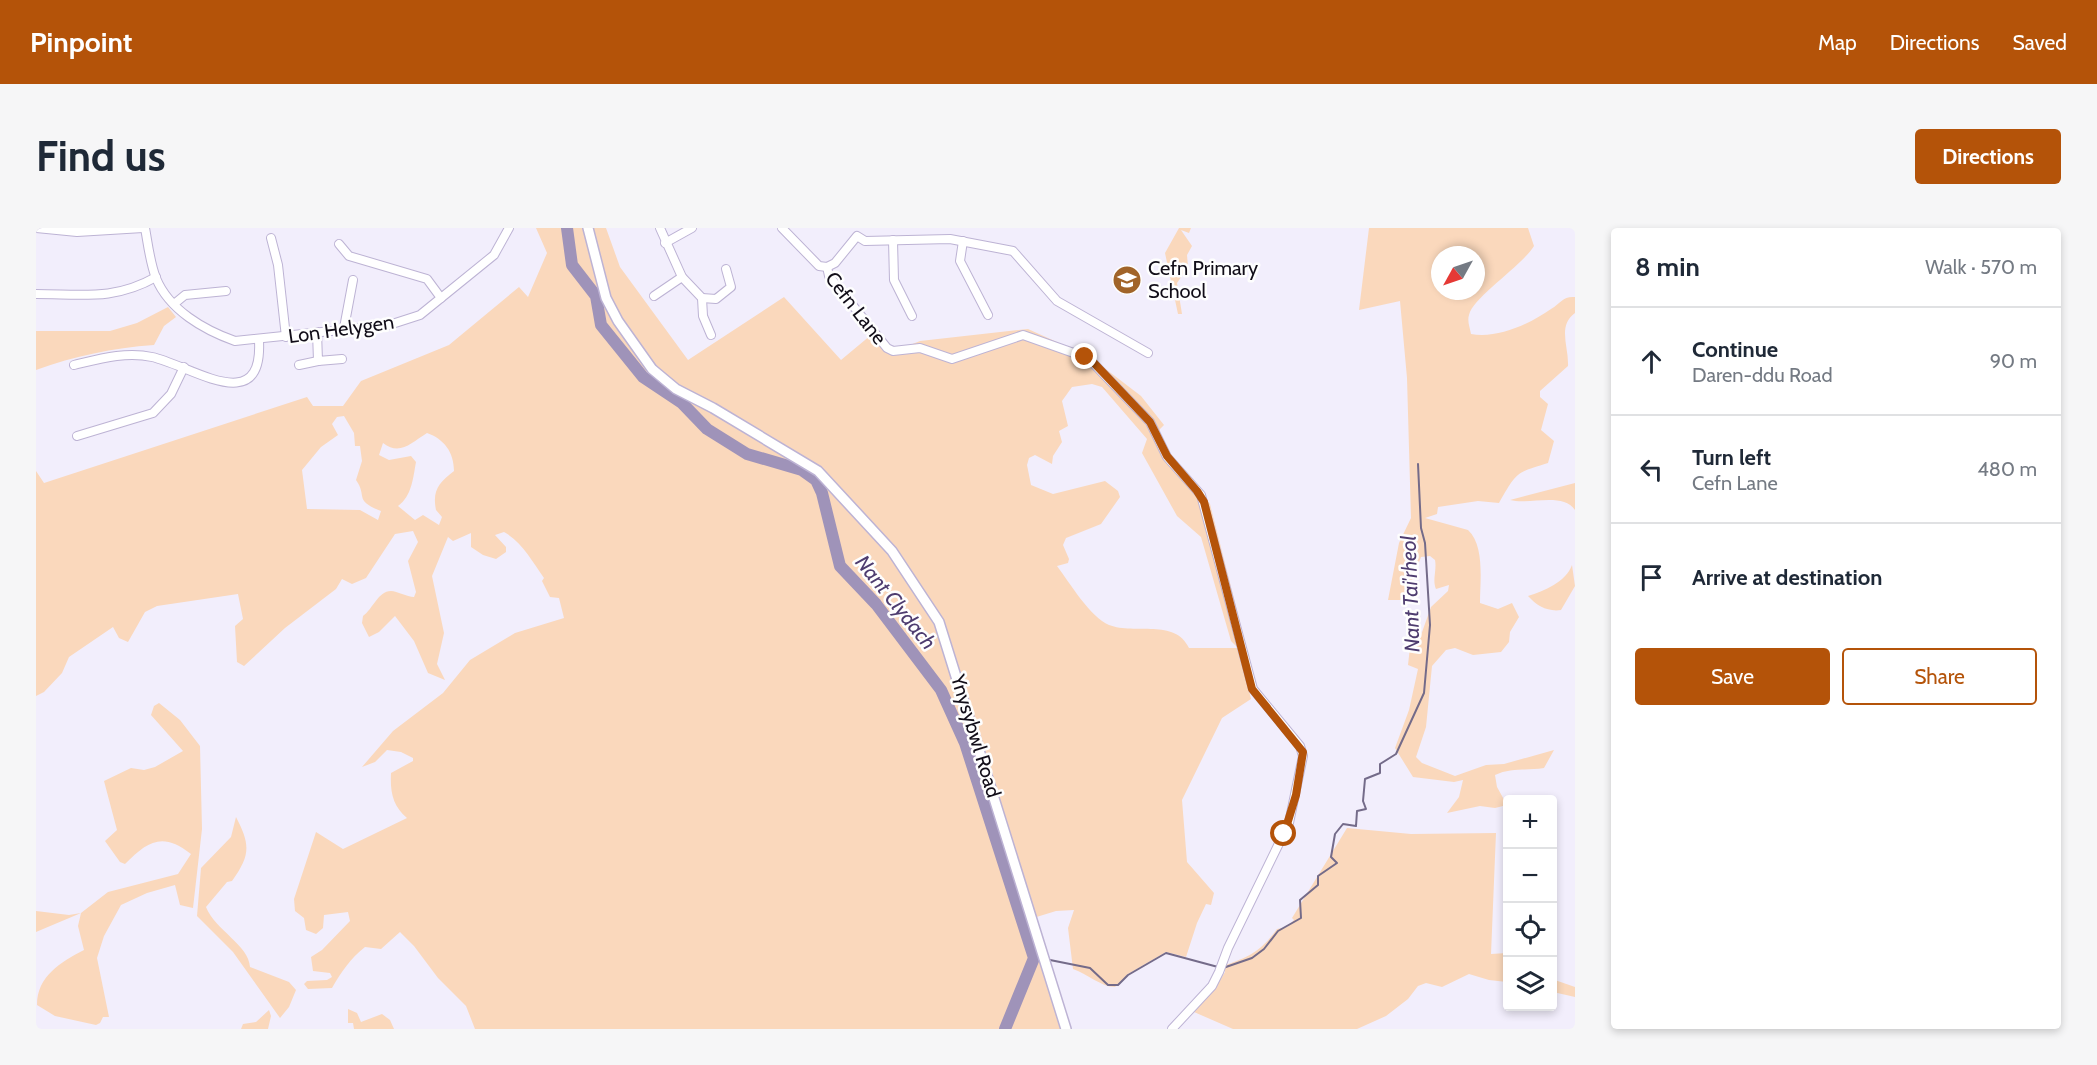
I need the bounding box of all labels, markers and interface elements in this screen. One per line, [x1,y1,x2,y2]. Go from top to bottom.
text: Pinpoint [30,25,132,59]
text: Map [1818,30,1857,55]
text: Directions [1890,30,1979,55]
text: Saved [2012,30,2067,55]
button: Directions [1915,129,2061,184]
text: Find us [36,130,165,182]
north arrow [1431,246,1485,300]
text: 8 min [1635,251,1700,283]
text: Walk · 570 m [1925,255,2037,279]
place label: Cefn Primary School [1148,256,1258,303]
school or university icon: Cefn Primary School [1111,264,1143,296]
street label: Cefn Lane [820,267,892,349]
street label: Lon Helygen [287,310,395,348]
text: Continue [1692,336,1778,363]
route end [1071,343,1097,369]
icon: ahead [1635,345,1668,378]
text: 90 m [1990,349,2037,373]
text: Daren-ddu Road [1692,363,1833,387]
text: Turn left [1692,444,1771,471]
icon: left [1635,453,1668,486]
text: 480 m [1977,457,2037,481]
text: Cefn Lane [1692,471,1778,495]
water label: Nant Tai'rheol [1395,535,1425,653]
water label: Nant Clydach [850,550,942,654]
icon: arrive [1635,561,1668,594]
text: Arrive at destination [1692,564,1882,591]
button: Save [1635,648,1830,705]
button: Share [1842,648,2037,705]
street label: Ynysybwl Road [946,671,1006,800]
map controls [1503,795,1557,1011]
button: + [1503,795,1557,849]
route start [1270,820,1296,846]
button: − [1503,849,1557,903]
button: locate [1503,903,1557,957]
button: layers [1503,957,1557,1011]

